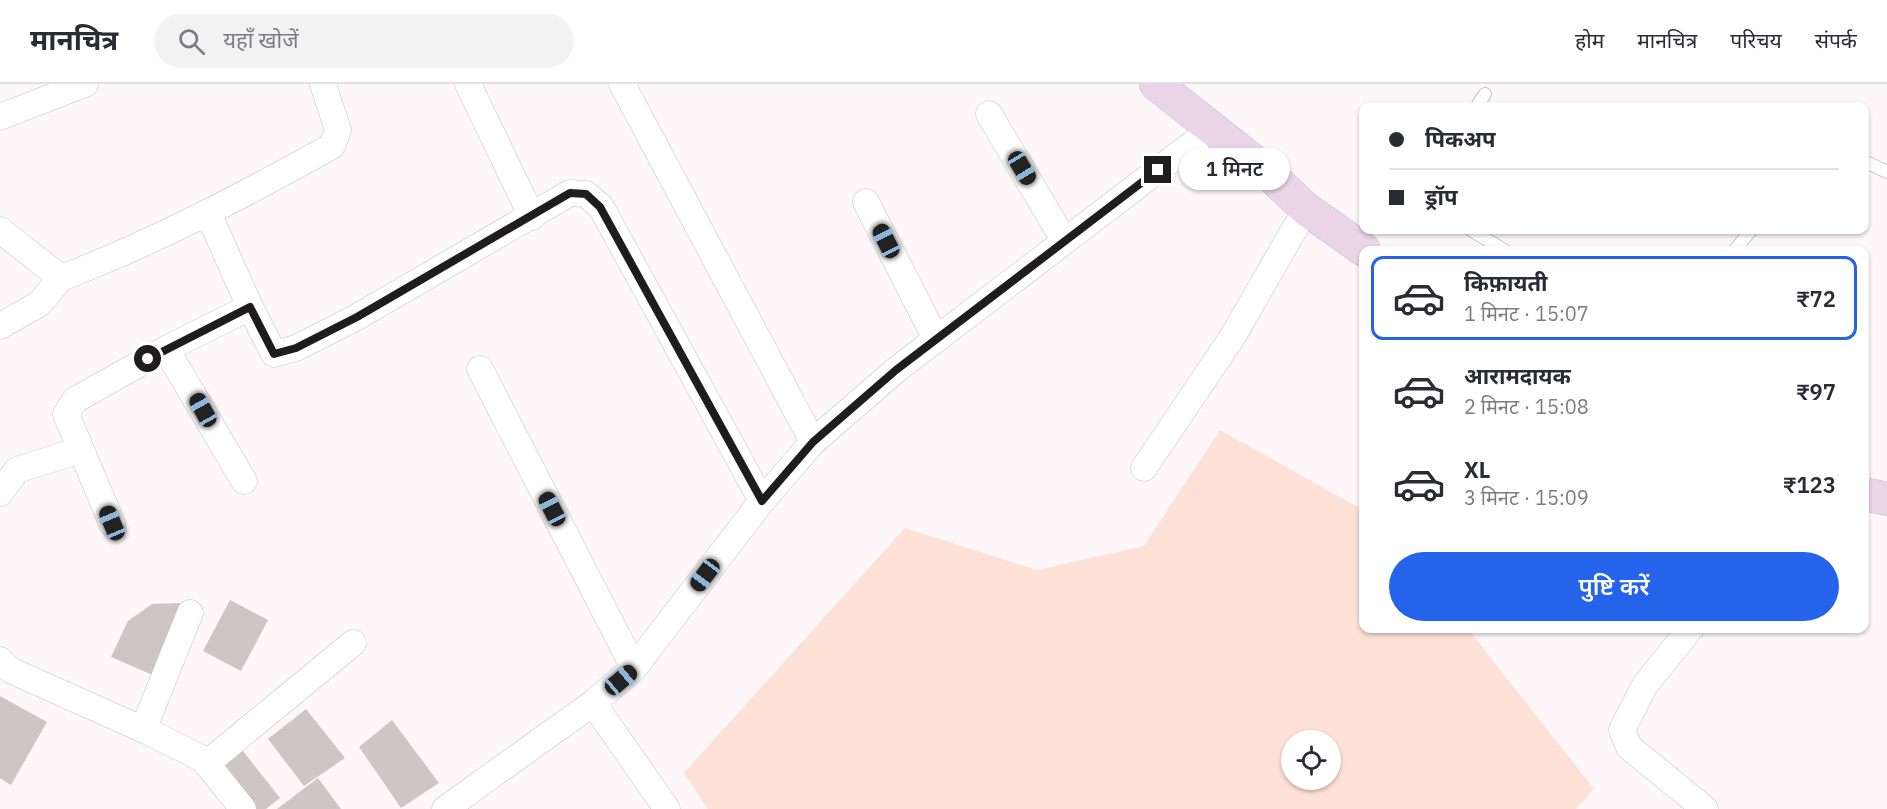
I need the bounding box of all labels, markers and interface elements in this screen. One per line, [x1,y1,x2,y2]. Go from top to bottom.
search box [154,14,574,68]
text: मानचित्र [30,21,118,58]
icon: search [175,25,208,58]
text: यहाँ खोजें [223,25,299,54]
text: होम [1575,26,1604,54]
text: मानचित्र [1637,26,1697,54]
text: परिचय [1730,26,1782,54]
text: संपर्क [1815,26,1857,54]
text: पिकअप [1425,124,1496,153]
car [1005,148,1039,188]
callout: 1 मिनट [1179,149,1290,191]
text: 1 मिनट [1206,155,1263,182]
route end [1144,156,1171,183]
text: ड्रॉप [1425,182,1458,211]
car [870,221,902,261]
text: किफ़ायती [1464,268,1548,297]
icon: car [1392,271,1446,325]
text: ₹72 [1796,284,1836,313]
text: 1 मिनट · 15:07 [1464,300,1589,327]
route start [134,345,161,372]
text: आरामदायक [1464,361,1571,390]
icon: car [1392,364,1446,418]
text: ₹97 [1796,377,1836,406]
car [186,390,220,430]
text: 2 मिनट · 15:08 [1464,393,1589,420]
text: XL [1464,455,1490,484]
icon: car [1392,457,1446,511]
text: ₹123 [1783,470,1836,499]
text: 3 मिनट · 15:09 [1464,484,1589,511]
car [536,489,568,529]
car [97,503,127,543]
button: पुष्टि करें [1389,552,1839,621]
car [687,555,723,595]
car [601,662,641,698]
map controls [1281,730,1341,790]
button: locate [1281,730,1341,790]

